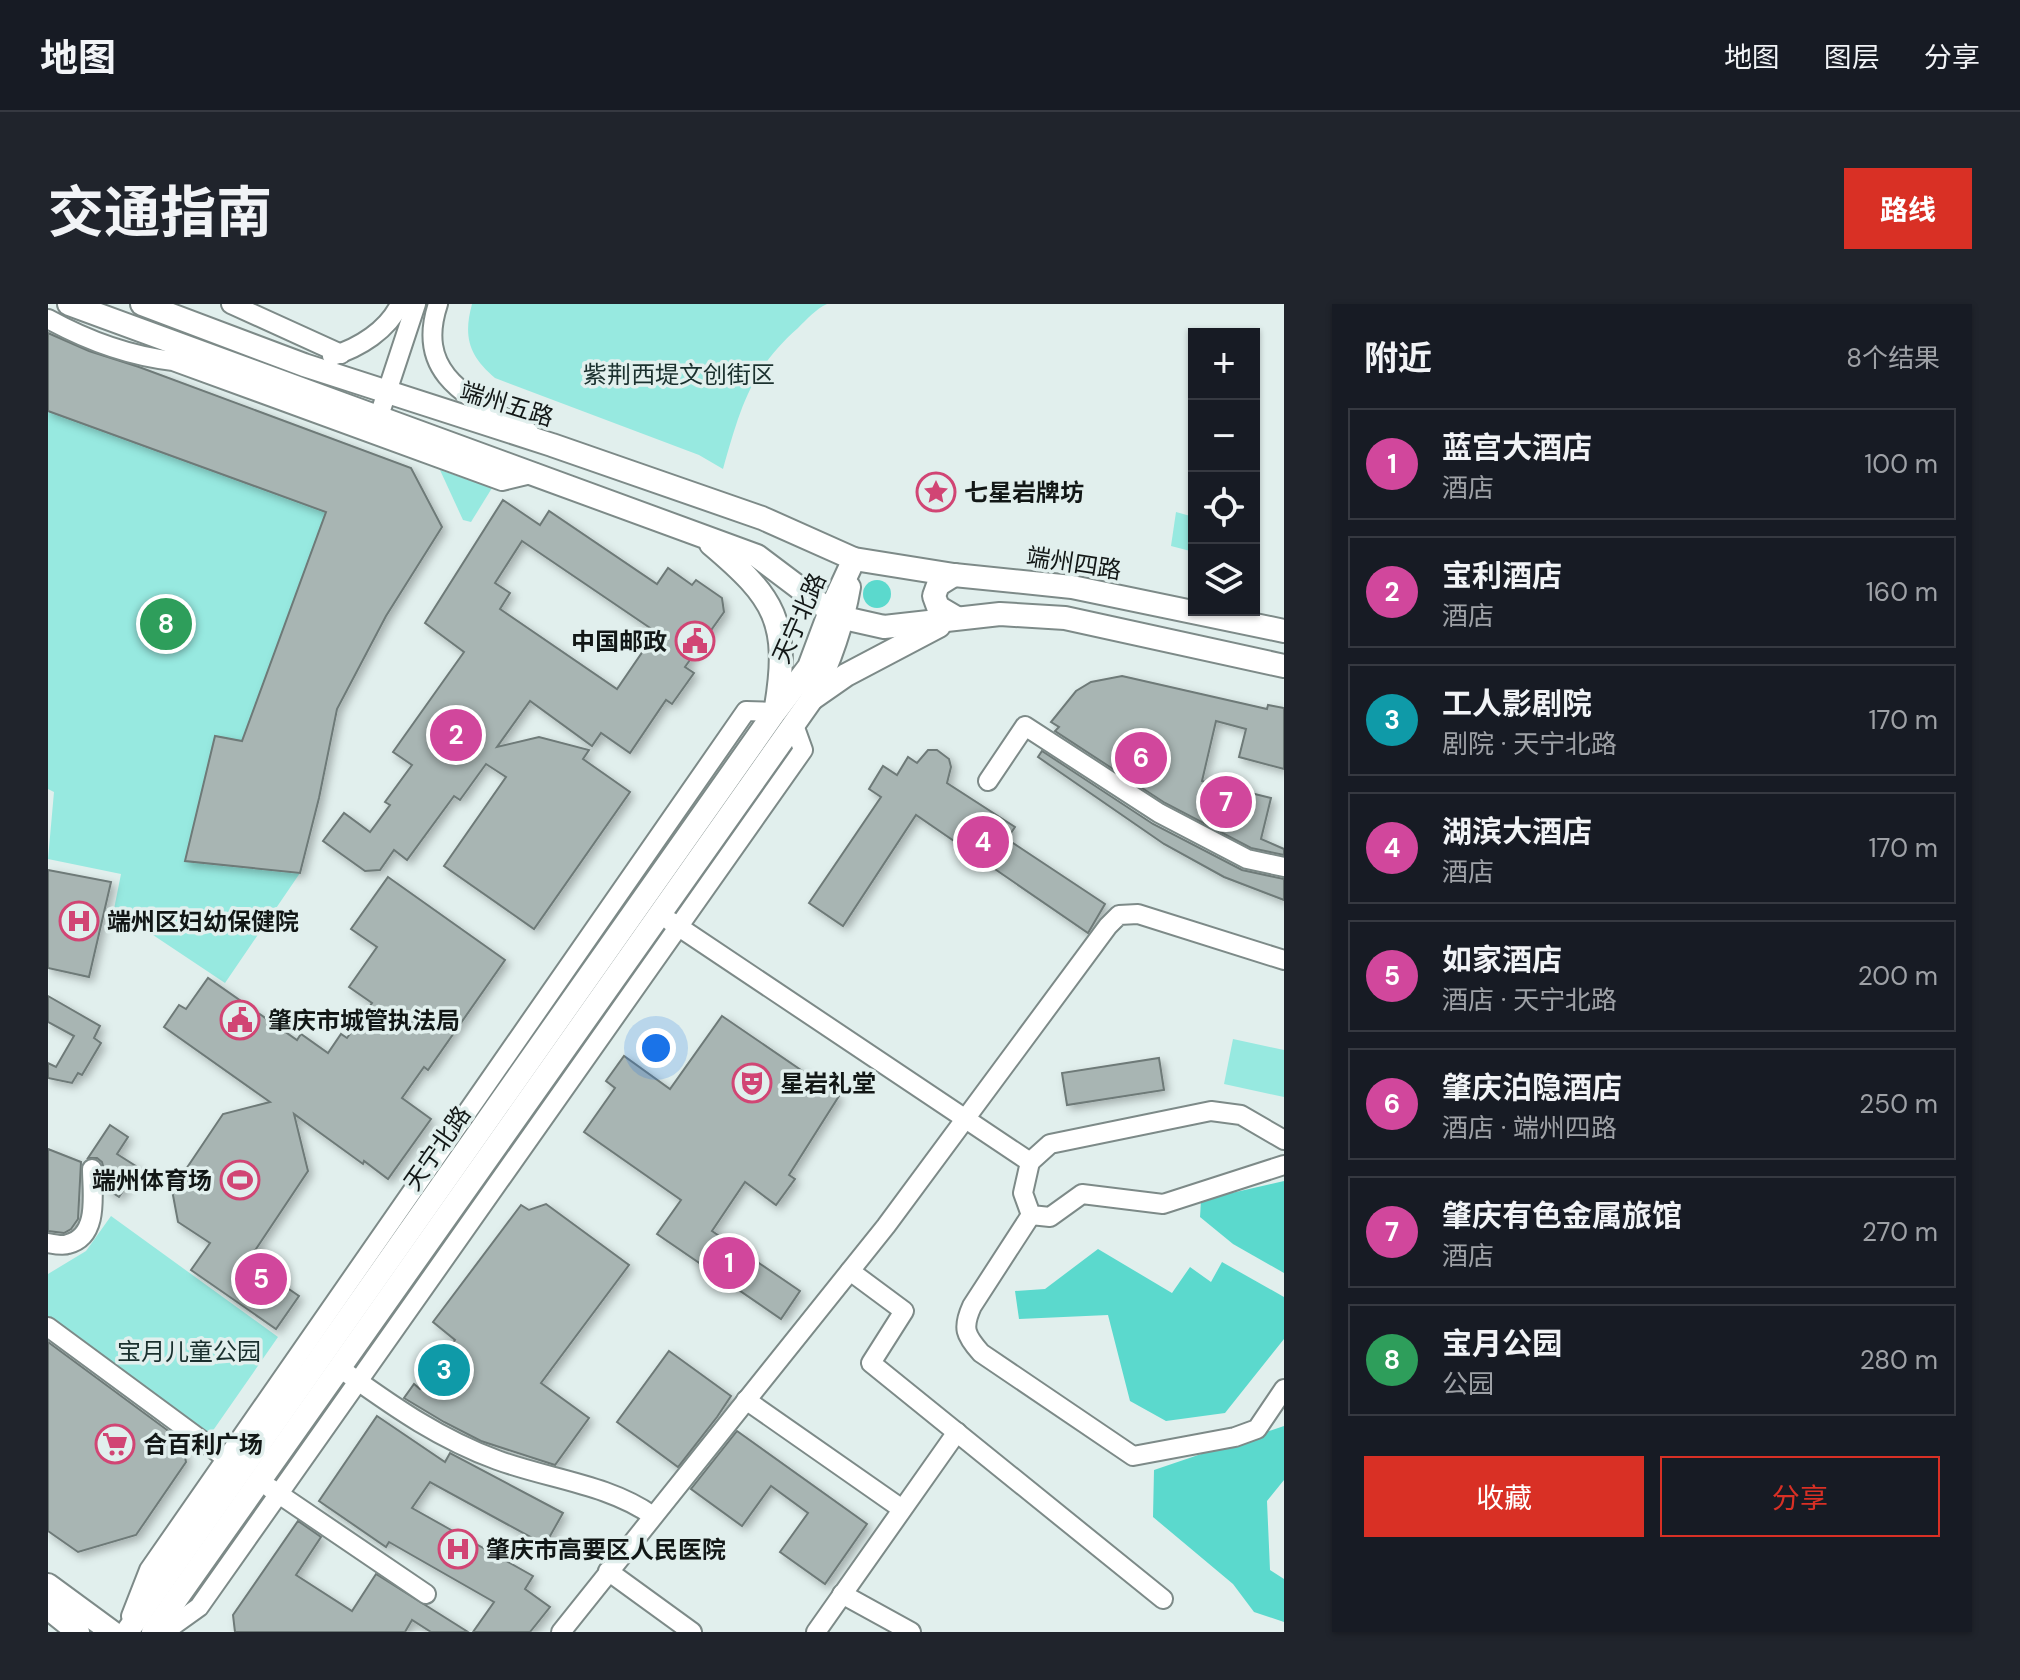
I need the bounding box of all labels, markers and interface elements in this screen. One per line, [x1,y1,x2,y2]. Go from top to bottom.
text: 地图 [40,33,116,83]
text: 地图 [1724,39,1780,76]
text: 图层 [1824,39,1880,76]
text: 分享 [1924,39,1980,76]
button: 路线 [1844,168,1972,249]
text: 交通指南 [48,176,272,249]
map controls [1188,328,1260,616]
button: + [1188,328,1260,400]
text: 附近 [1364,336,1432,381]
text: 8个结果 [1846,341,1940,375]
park label: 紫荆西堤文创街区 [583,359,775,390]
street label: 端州五路 [457,375,557,433]
button: − [1188,400,1260,472]
text: 蓝宫大酒店 [1442,428,1592,467]
text: 1 [1387,447,1397,481]
text: 100 m [1864,447,1938,481]
place icon: 七星岩牌坊 [915,471,957,513]
text: 酒店 [1442,471,1494,505]
button: locate [1188,472,1260,544]
place label: 七星岩牌坊 [964,477,1084,508]
street label: 端州四路 [1024,540,1124,586]
button: layers [1188,544,1260,616]
text: 宝利酒店 [1442,556,1562,595]
street label: 天宁北路 [765,568,833,668]
text: 2 [1384,575,1400,609]
text: 160 m [1866,575,1938,609]
pin: 8 [140,594,192,654]
text: 酒店 [1442,599,1494,633]
public building icon: 中国邮政 [674,620,716,662]
place label: 中国邮政 [571,626,667,657]
text: 工人影剧院 [1442,684,1592,723]
text: 3 [1384,703,1400,737]
text: 170 m [1869,703,1938,737]
pin: 2 [430,705,482,765]
text: 剧院 · 天宁北路 [1442,727,1617,761]
pin: 6 [1115,728,1167,788]
pin: 7 [1200,772,1252,832]
pin: 4 [957,812,1009,872]
text: 湖滨大酒店 [1442,812,1592,851]
text: 4 [1384,831,1400,865]
text: 170 m [1869,831,1938,865]
text: 酒店 [1442,855,1494,889]
hospital icon: 端州区妇幼保健院 [58,900,100,942]
place label: 端州区妇幼保健院 [107,906,299,937]
text: 如家酒店 [1442,940,1562,979]
text: 5 [1384,959,1400,993]
text: 200 m [1858,959,1938,993]
text: 酒店 · 天宁北路 [1442,983,1617,1017]
public building icon: 肇庆市城管执法局 [219,999,261,1041]
place label: 肇庆市城管执法局 [268,1005,460,1036]
your location [636,1028,676,1068]
theatre icon: 星岩礼堂 [731,1062,773,1104]
place label: 星岩礼堂 [780,1068,876,1099]
text: 肇庆泊隐酒店 [1442,1068,1622,1107]
text: 6 [1384,1087,1400,1121]
text: 250 m [1859,1087,1938,1121]
street label: 天宁北路 [397,1100,477,1196]
text: 酒店 · 端州四路 [1442,1111,1617,1145]
sports icon: 端州体育场 [219,1159,261,1201]
place label: 端州体育场 [92,1165,212,1196]
text: 肇庆有色金属旅馆 [1442,1196,1682,1235]
text: 7 [1385,1215,1399,1249]
text: 270 m [1862,1215,1938,1249]
pin: 1 [703,1233,755,1293]
text: 酒店 [1442,1239,1494,1273]
pin: 5 [235,1249,287,1309]
text: 宝月公园 [1442,1324,1562,1363]
park label: 宝月儿童公园 [117,1336,261,1367]
pin: 3 [418,1340,470,1400]
text: 8 [1384,1343,1400,1377]
text: 280 m [1860,1343,1938,1377]
text: 公园 [1442,1367,1494,1401]
supermarket icon: 合百利广场 [94,1423,136,1465]
place label: 合百利广场 [143,1429,263,1460]
button: 收藏 [1364,1456,1644,1537]
button: 分享 [1660,1456,1940,1537]
hospital icon: 肇庆市高要区人民医院 [437,1528,479,1570]
place label: 肇庆市高要区人民医院 [486,1534,726,1565]

